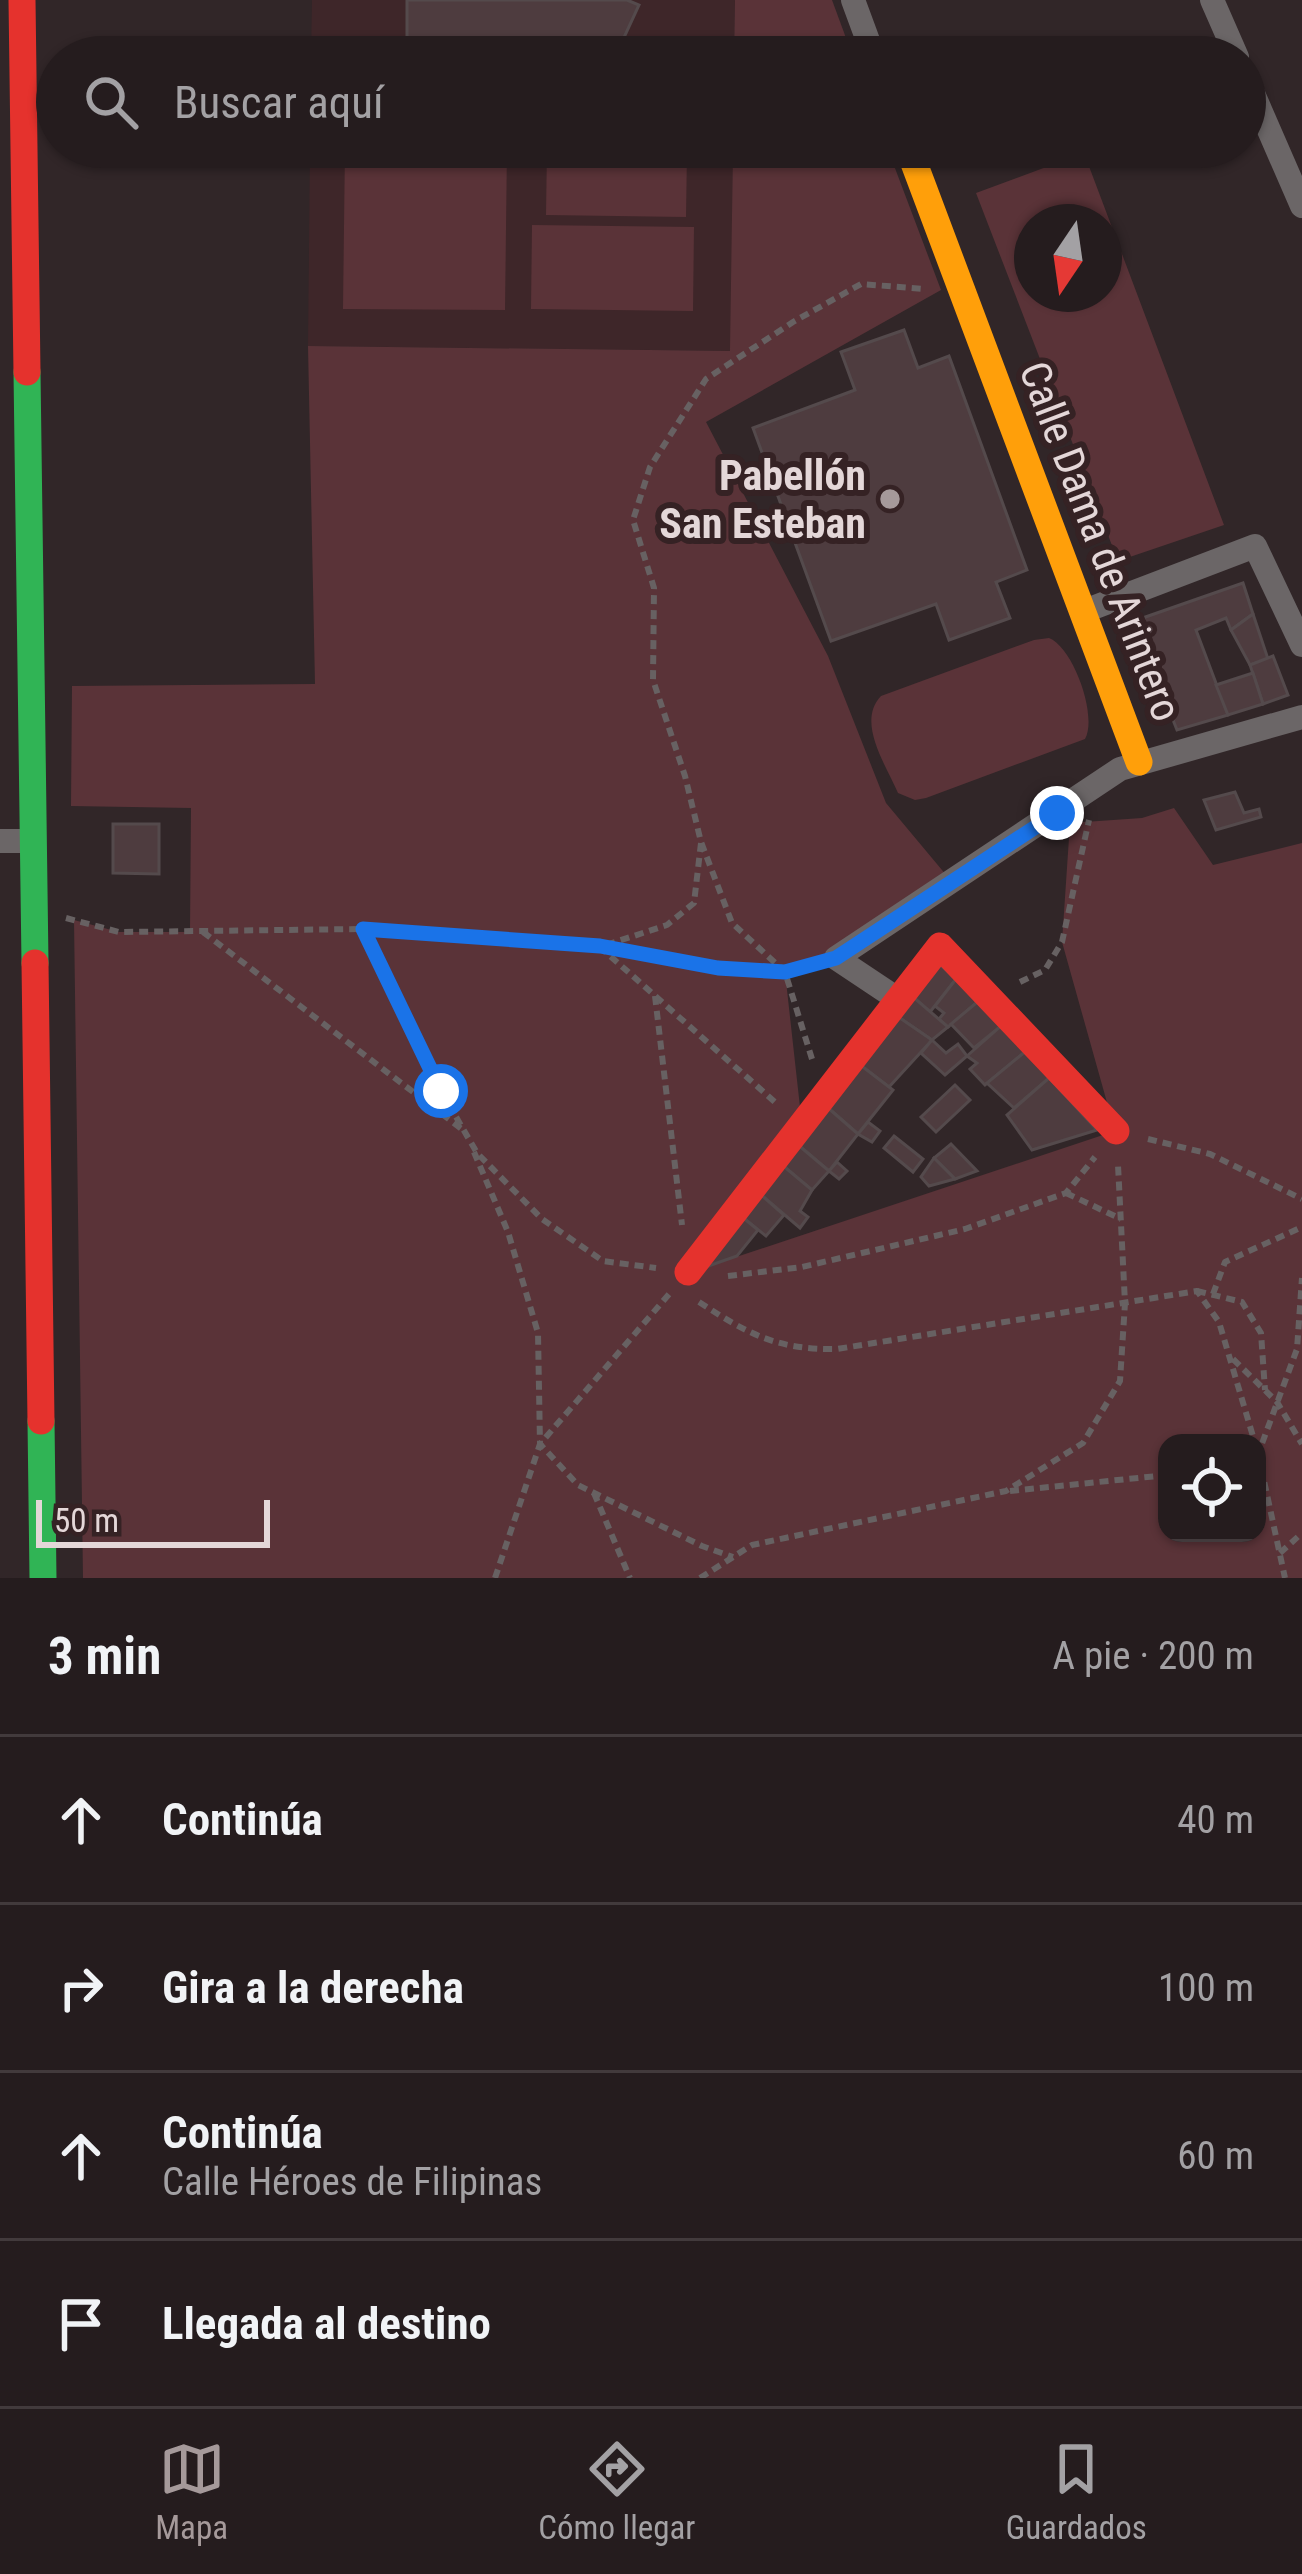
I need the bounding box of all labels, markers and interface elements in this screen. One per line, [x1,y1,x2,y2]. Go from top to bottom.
search box [36,36,1266,168]
icon: search [78,69,144,135]
text: Buscar aquí [174,76,384,129]
north arrow [1014,204,1122,312]
street label: Calle Dama de Arintero [1009,355,1192,728]
place label: Pabellón San Esteban [659,451,866,548]
marker: Pabellón San Esteban [877,486,903,512]
route end [1030,786,1084,840]
route start [414,1064,468,1118]
map controls [1158,1434,1266,1542]
button: locate [1158,1434,1266,1542]
scale bar [36,1494,270,1547]
text: 50 m [54,1501,119,1540]
text: 3 min [48,1627,161,1686]
text: A pie · 200 m [1053,1633,1254,1679]
icon: ahead [48,1787,114,1853]
text: Continúa [162,1793,323,1846]
text: 40 m [1177,1797,1254,1843]
icon: right [48,1955,114,2021]
text: Gira a la derecha [162,1961,464,2014]
text: 100 m [1158,1965,1254,2011]
text: Continúa [162,2106,323,2159]
icon: ahead [48,2123,114,2189]
text: 60 m [1177,2133,1254,2179]
text: Calle Héroes de Filipinas [162,2159,542,2205]
icon: arrive [48,2291,114,2357]
text: Llegada al destino [162,2297,491,2350]
tab: Mapa [155,2436,228,2547]
tab: Cómo llegar [538,2436,695,2547]
tab: Guardados [1006,2436,1147,2547]

